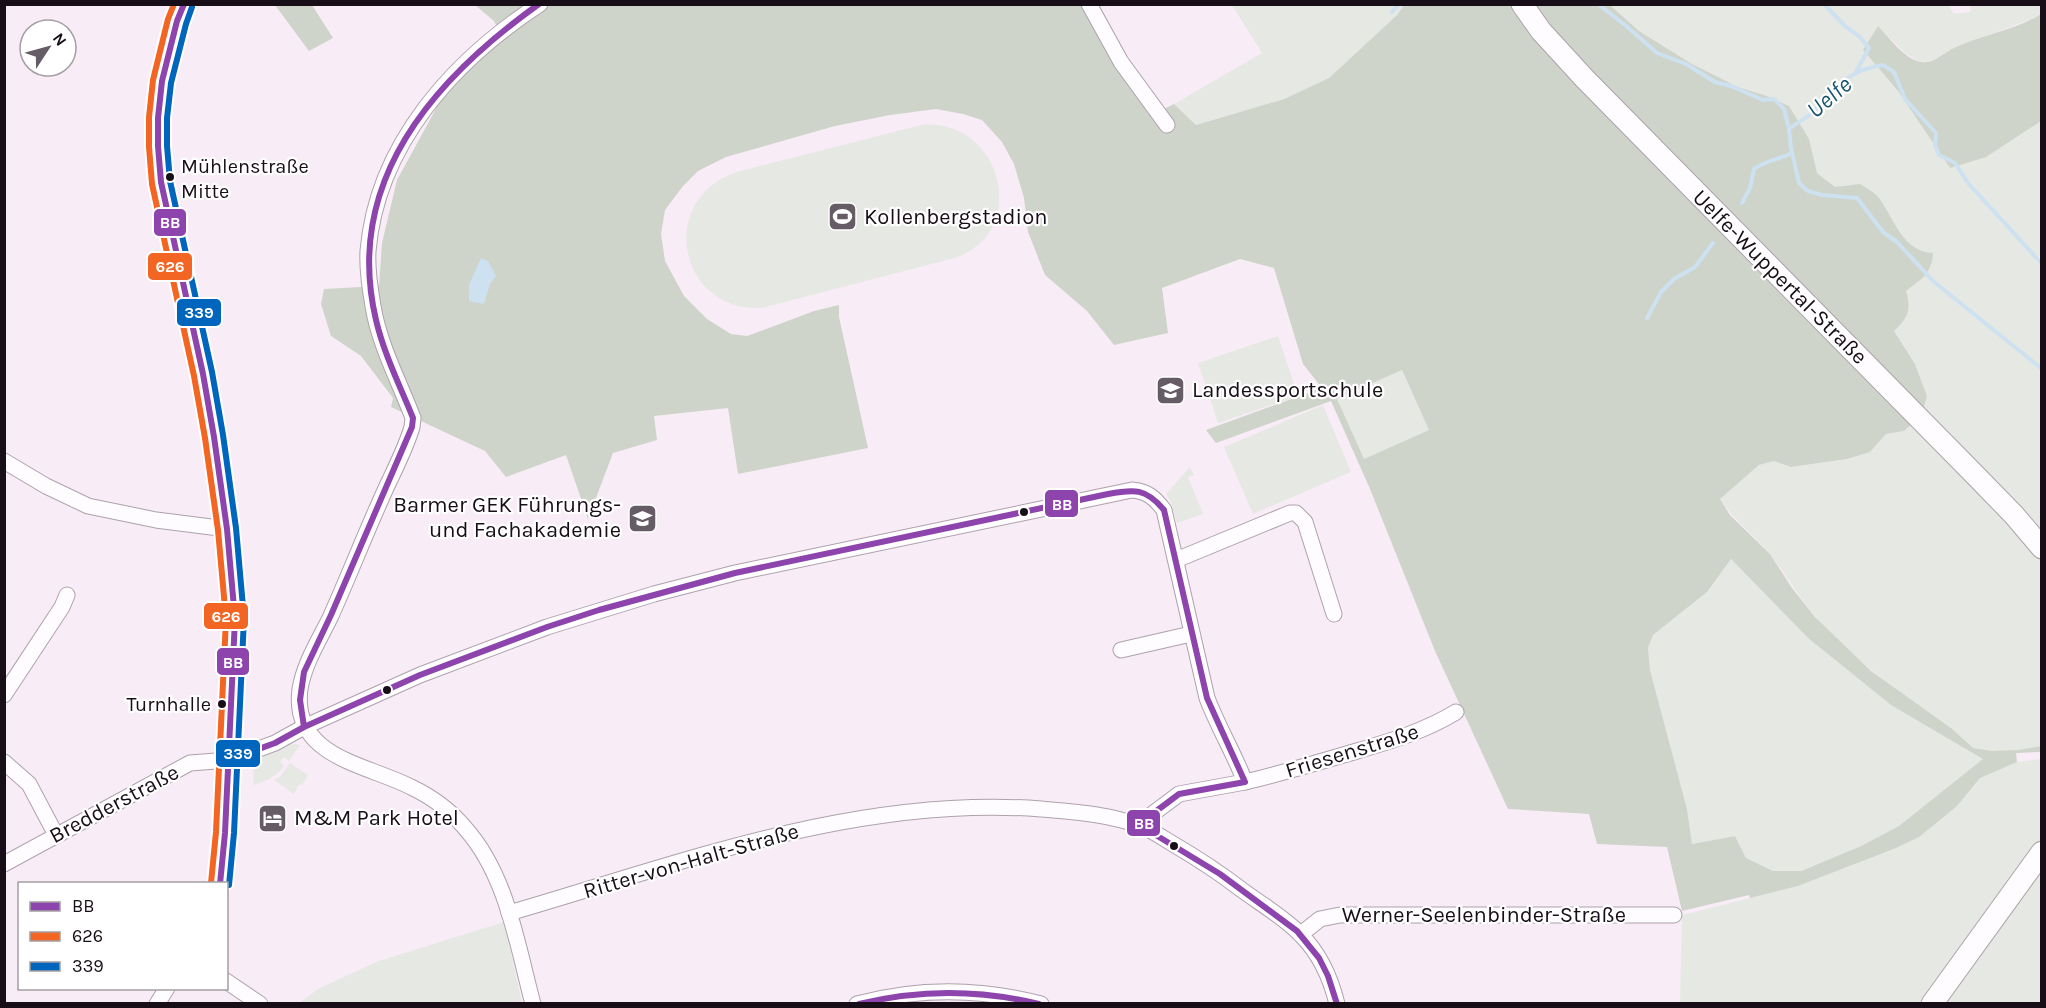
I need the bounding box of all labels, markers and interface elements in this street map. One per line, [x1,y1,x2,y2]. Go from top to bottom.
north arrow [18,18,78,78]
text: N [49,29,71,50]
water label: Uelfe [1801,70,1857,124]
place label: Mühlenstraße Mitte [181,155,309,203]
marker: Mühlenstraße Mitte [164,171,176,183]
street label: Uelfe-Wuppertal-Straße [1687,184,1873,370]
sports icon: Kollenbergstadion [827,201,859,233]
place label: Kollenbergstadion [864,204,1047,230]
line badge: BB [153,208,187,237]
text: BB [160,213,180,232]
line badge: 626 [147,252,193,281]
text: 626 [155,257,185,276]
line badge: 339 [176,298,222,327]
text: 339 [184,303,214,322]
school or university icon: Landessportschule [1155,374,1187,406]
place label: Landessportschule [1192,377,1383,403]
line badge: BB [1044,489,1079,518]
place label: Barmer GEK Führungs- und Fachakademie [393,492,621,543]
text: BB [1052,495,1072,514]
school or university icon: Barmer GEK Führungs- und Fachakademie [626,502,658,534]
unlabelled marker [1018,506,1030,518]
line badge: 626 [203,602,249,630]
text: 626 [211,607,241,626]
line badge: BB [216,647,250,676]
text: BB [223,653,243,672]
unlabelled marker [381,684,393,696]
place label: Turnhalle [126,693,211,716]
marker: Turnhalle [216,698,228,710]
street label: Friesenstraße [1282,718,1422,784]
line badge: 339 [215,739,261,768]
text: 339 [223,744,253,763]
street label: Bredderstraße [45,759,183,849]
hotel icon: M&M Park Hotel [257,802,289,834]
place label: M&M Park Hotel [294,805,459,831]
line badge: BB [1126,809,1161,837]
text: BB [1134,814,1154,833]
street label: Ritter-von-Halt-Straße [580,818,802,904]
unlabelled marker [1168,840,1180,852]
legend [18,882,228,990]
text: BB [72,895,94,917]
street label: Werner-Seelenbinder-Straße [1342,902,1626,928]
text: 626 [72,925,103,947]
text: 339 [72,955,104,977]

